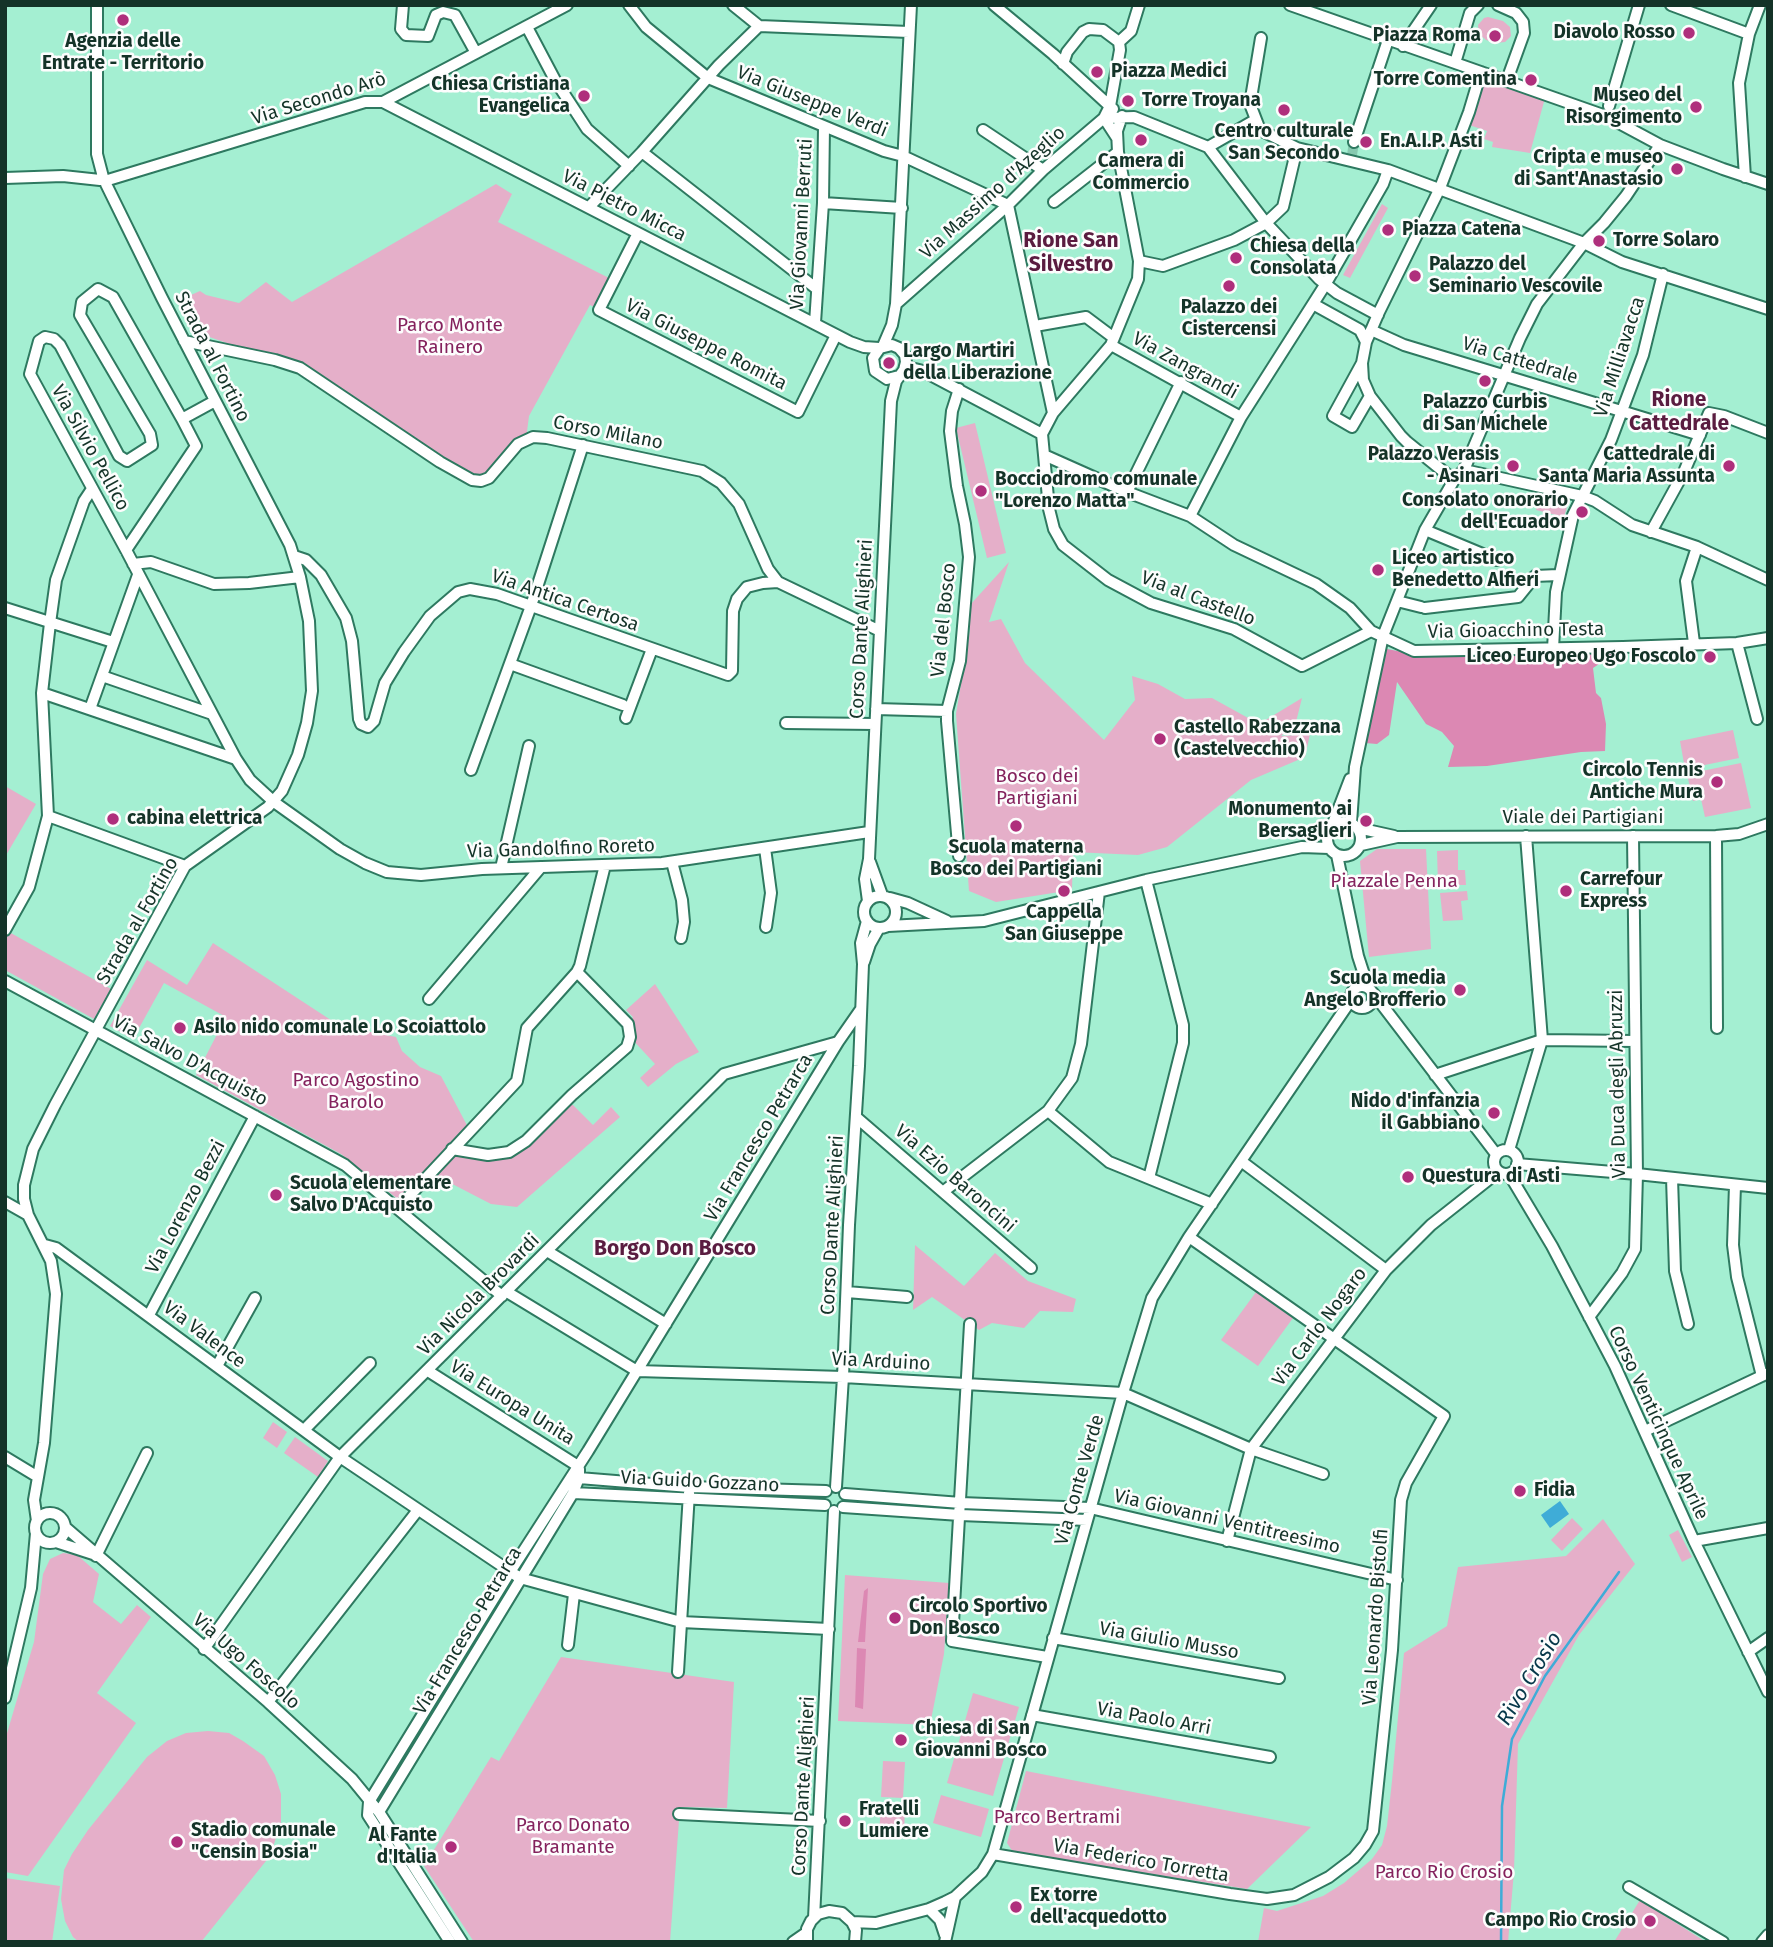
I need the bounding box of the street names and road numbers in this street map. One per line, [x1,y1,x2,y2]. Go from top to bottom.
street label: Via Giuseppe Verdi [733,61,891,143]
street label: Via Secondo Arò [249,68,389,130]
street label: Via Massimo d'Azeglio [916,122,1070,264]
street label: Via Giovanni Berruti [786,138,818,310]
street label: Via Pietro Micca [558,165,690,247]
street label: Strada al Fortino [169,288,255,426]
street label: Via Giuseppe Romita [622,294,790,396]
street label: Via Milliavacca [1590,294,1650,420]
street label: Via Zangrandi [1128,328,1242,404]
street label: Via Cattedrale [1459,333,1581,389]
street label: Via Silvio Pellico [46,381,134,515]
street label: Corso Milano [551,411,665,455]
street label: Corso Dante Alighieri [846,538,878,720]
street label: Via del Bosco [927,562,961,678]
street label: Via Antica Certosa [488,565,642,637]
street label: Via al Castello [1138,567,1258,631]
street label: Via Gioacchino Testa [1428,618,1604,644]
street label: Viale dei Partigiani [1503,807,1663,829]
street label: Via Gandolfino Roreto [467,834,655,864]
street label: Strada al Fortino [92,853,184,989]
street label: Via Duca degli Abruzzi [1605,989,1631,1179]
street label: Via Salvo D'Acquisto [109,1010,271,1112]
street label: Via Francesco Petrarca [700,1050,818,1226]
street label: Via Ezio Baroncini [890,1120,1020,1238]
street label: Corso Dante Alighieri [817,1134,849,1316]
street label: Via Lorenzo Bezzi [141,1136,231,1278]
street label: Via Nicola Brovardi [413,1229,545,1361]
street label: Via Carlo Nogaro [1268,1263,1372,1391]
street label: Via Valence [158,1297,250,1373]
street label: Corso Venticinque Aprile [1603,1322,1713,1524]
street label: Via Arduino [831,1348,931,1376]
street label: Via Europa Unita [445,1356,579,1450]
street label: Via Conte Verde [1050,1412,1110,1548]
street label: Via Guido Gozzano [620,1466,780,1498]
street label: Via Giovanni Ventitreesimo [1112,1485,1342,1559]
street label: Via Leonardo Bistolfi [1358,1528,1394,1706]
street label: Via Francesco Petrarca [409,1543,527,1719]
street label: Via Ugo Foscolo [188,1609,304,1715]
street label: Via Giulio Musso [1097,1618,1241,1664]
street label: Corso Dante Alighieri [788,1695,820,1877]
street label: Via Paolo Arri [1095,1698,1213,1740]
street label: Via Federico Torretta [1051,1834,1231,1888]

